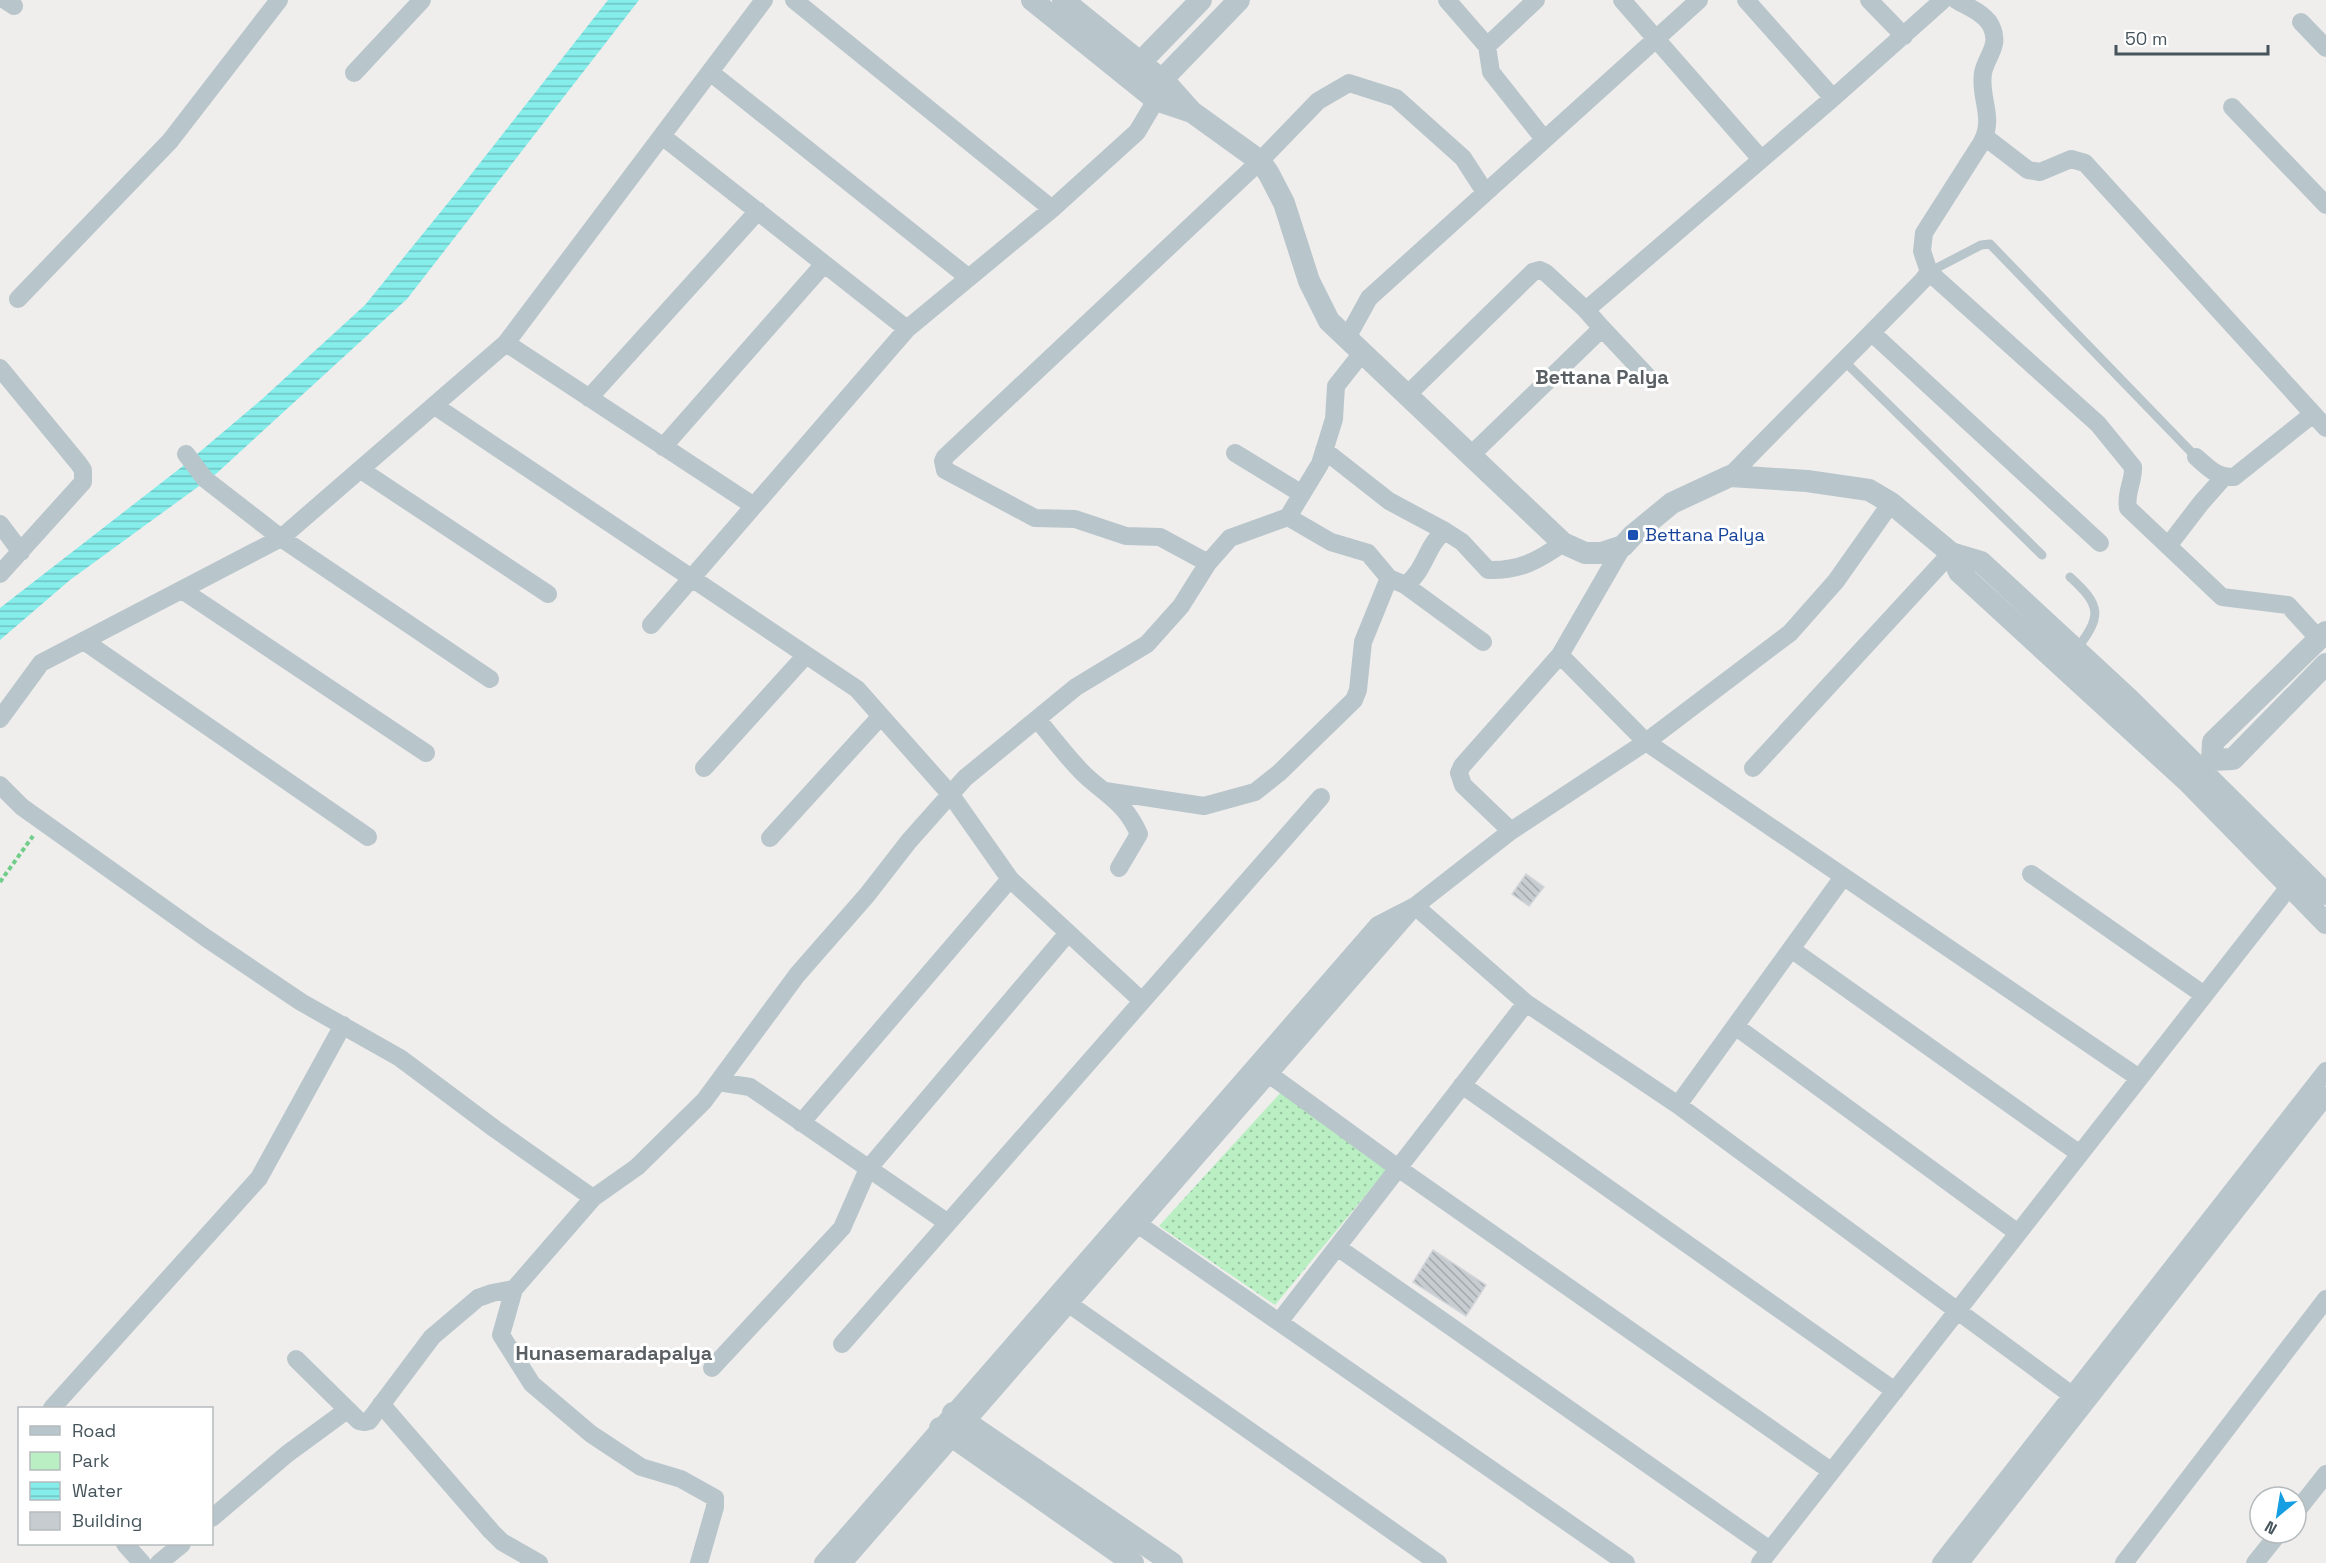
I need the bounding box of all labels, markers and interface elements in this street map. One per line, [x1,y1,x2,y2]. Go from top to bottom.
scale bar [2116,18,2268,56]
text: 50 m [2125,27,2167,50]
district label: Bettana Palya [1535,364,1669,390]
place label: Bettana Palya [1645,523,1765,546]
marker: Bettana Palya [1626,528,1640,542]
district label: Hunasemaradapalya [516,1340,713,1366]
legend [18,1407,213,1545]
text: Road [72,1419,116,1442]
text: Park [72,1449,110,1472]
text: Water [72,1479,123,1502]
north arrow [2248,1485,2308,1545]
text: Building [72,1509,142,1532]
text: N [2261,1516,2281,1539]

